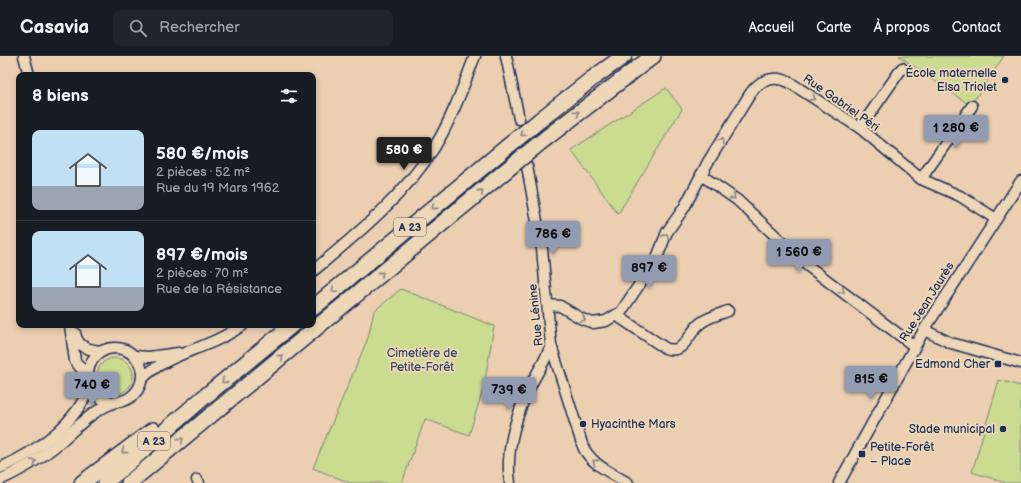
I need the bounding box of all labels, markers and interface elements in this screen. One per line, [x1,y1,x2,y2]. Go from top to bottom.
search box [113,10,393,46]
text: Casavia [20,16,89,39]
icon: search [127,17,149,39]
text: Rechercher [159,18,240,37]
text: Accueil [748,19,794,36]
text: Carte [816,19,851,36]
text: À propos [873,19,930,36]
text: Contact [952,19,1001,36]
place label: École maternelle Elsa Triolet [905,65,997,95]
street label: Rue Gabriel Péri [800,71,882,135]
marker: École maternelle Elsa Triolet [1000,75,1010,85]
icon: filters [278,85,300,107]
text: 8 biens [32,86,89,106]
one-way arrow [809,93,816,101]
one-way arrow [572,111,579,118]
pin: 1 280 € [919,115,993,149]
text: 1 280 € [933,120,979,136]
one-way arrow [521,129,528,136]
pin: 580 € [376,137,432,171]
one-way arrow [716,138,723,145]
text: 580 € [386,142,422,158]
text: 580 €/mois [156,144,249,164]
icon: home [64,146,112,194]
text: 2 pièces · 52 m² [156,164,250,180]
text: Rue du 19 Mars 1962 [156,180,279,196]
one-way arrow [477,189,484,196]
one-way arrow [729,193,736,200]
one-way arrow [431,203,438,210]
road number: A 23 [394,218,426,236]
pin: 786 € [525,221,581,255]
text: 786 € [535,226,571,242]
one-way arrow [661,233,669,240]
pin: 1 560 € [762,239,836,273]
text: 1 560 € [776,244,822,260]
text: 897 €/mois [156,245,248,265]
icon: home [64,247,112,295]
pin: 897 € [621,255,677,289]
street label: Rue Jean Jaurès [897,259,958,345]
text: 897 € [631,260,667,276]
text: 2 pièces · 70 m² [156,265,249,281]
one-way arrow [376,272,384,279]
text: Rue de la Résistance [156,281,282,297]
street label: Rue Lénine [525,283,547,347]
one-way arrow [331,286,338,293]
one-way arrow [838,287,845,294]
one-way arrow [579,314,586,322]
park label: Cimetière de Petite-Forêt [387,346,457,375]
one-way arrow [276,355,284,362]
place label: Edmond Cher [915,357,991,372]
marker: Edmond Cher [993,359,1003,369]
pin: 815 € [843,366,899,400]
text: 815 € [854,371,888,387]
pin: 740 € [64,372,120,406]
one-way arrow [221,376,228,383]
text: 740 € [74,377,110,393]
pin: 739 € [481,377,537,411]
text: 739 € [491,382,527,398]
place label: Hyacinthe Mars [591,417,676,432]
marker: Hyacinthe Mars [578,419,588,429]
place label: Stade municipal [909,422,995,437]
marker: Stade municipal [998,424,1008,434]
road number: A 23 [138,432,170,450]
one-way arrow [176,438,183,445]
place label: Petite-Forêt – Place [870,440,934,469]
one-way arrow [122,447,129,454]
marker: Petite-Forêt – Place [857,449,867,459]
one-way arrow [30,459,37,466]
one-way arrow [593,460,600,467]

